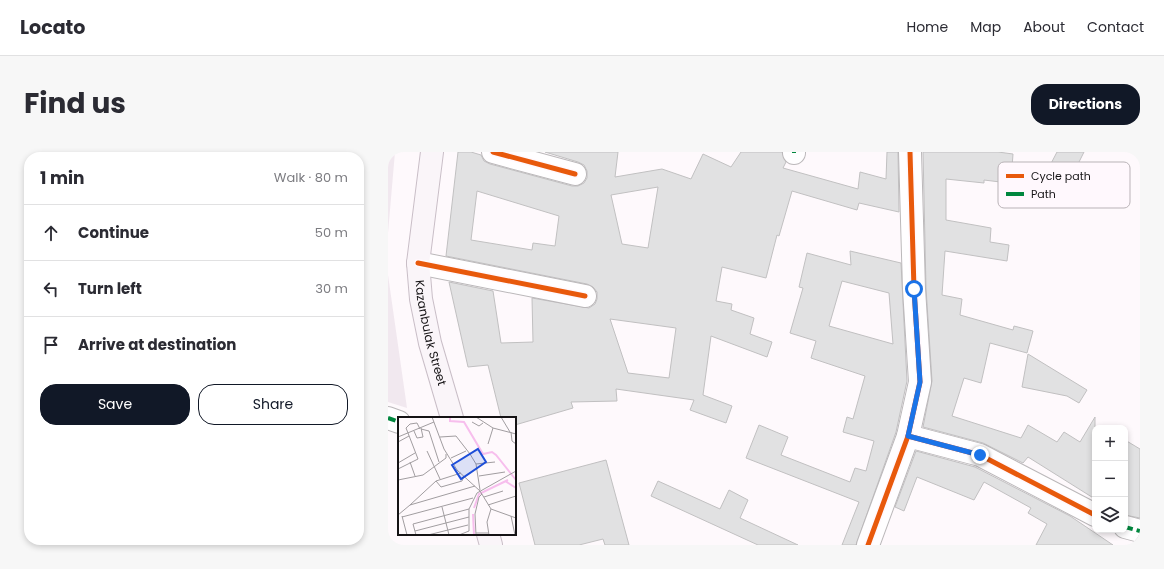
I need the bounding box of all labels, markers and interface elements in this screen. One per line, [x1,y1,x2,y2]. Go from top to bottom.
text: Locato [20,14,85,41]
text: Home [906,17,948,37]
text: Map [970,17,1001,37]
text: About [1023,17,1065,37]
text: Contact [1087,17,1144,37]
text: Find us [24,84,126,123]
button: Directions [1031,84,1140,125]
legend [998,162,1130,208]
text: 1 min [40,166,84,190]
text: Walk · 80 m [274,168,348,187]
text: Cycle path [1031,168,1091,184]
text: Path [1031,186,1056,202]
icon: ahead [40,222,62,244]
text: Continue [78,222,149,243]
text: 50 m [315,223,348,242]
icon: left [40,278,62,300]
text: Turn left [78,278,142,299]
text: 30 m [315,279,348,298]
street label: Kazanbulak Street [411,279,451,388]
route start [905,280,923,298]
icon: arrive [40,334,62,356]
text: Arrive at destination [78,334,236,355]
button: Save [40,384,190,425]
button: Share [198,384,348,425]
inset map [398,417,516,535]
map controls [1092,425,1128,533]
button: + [1092,425,1128,461]
route end [971,446,989,464]
button: − [1092,461,1128,497]
button: layers [1092,497,1128,533]

